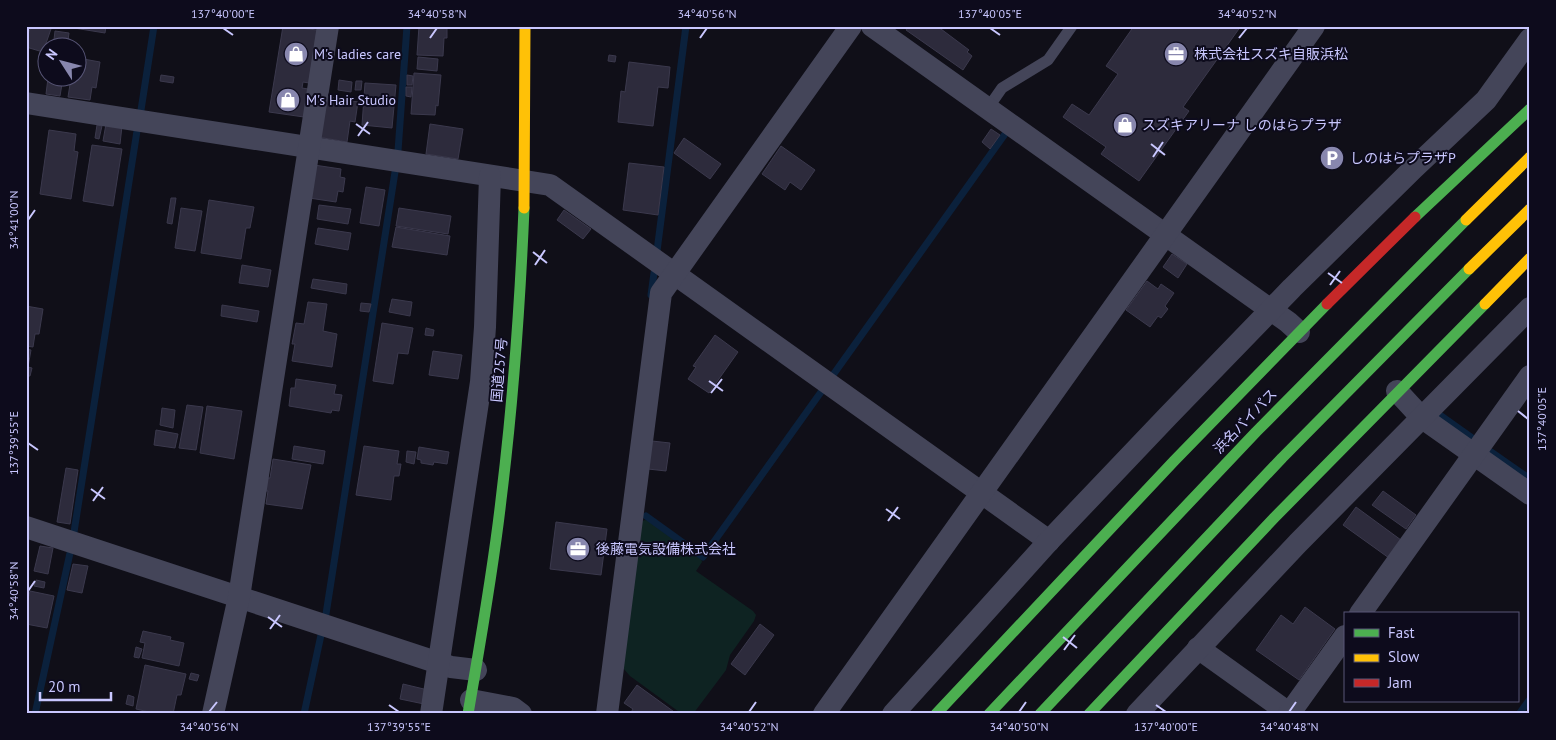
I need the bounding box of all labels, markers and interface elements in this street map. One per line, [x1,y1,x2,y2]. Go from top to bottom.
text: 137°40'00"E [191,6,255,21]
text: 34°40'58"N [407,6,467,21]
text: 34°40'56"N [677,6,737,21]
text: 137°40'05"E [958,6,1022,21]
text: 34°40'52"N [1217,6,1277,21]
north arrow [38,38,88,88]
shop icon: M's ladies care [283,41,309,67]
office icon: 株式会社スズキ自販浜松 [1163,41,1189,67]
text: N [41,45,61,63]
place label: M's ladies care [314,45,401,63]
place label: 株式会社スズキ自販浜松 [1194,45,1348,63]
shop icon: M's Hair Studio [275,87,301,113]
place label: M's Hair Studio [306,91,396,109]
shop icon: スズキアリーナ しのはらプラザ [1112,112,1138,138]
place label: スズキアリーナ しのはらプラザ [1142,116,1342,134]
parking icon: しのはらプラザP [1319,145,1345,171]
place label: しのはらプラザP [1350,149,1456,167]
text: 34°41'00"N [6,190,21,250]
street label: 国道257号 [487,337,511,403]
street label: 浜名バイパス [1209,385,1281,457]
text: 137°40'05"E [1534,387,1549,451]
text: 137°39'55"E [6,411,21,475]
office icon: 後藤電気設備株式会社 [565,536,591,562]
place label: 後藤電気設備株式会社 [596,540,736,558]
text: 34°40'58"N [6,561,21,621]
legend [1344,612,1518,702]
text: Fast [1388,623,1415,642]
text: Slow [1388,647,1419,666]
scale bar [40,670,111,702]
text: Jam [1387,673,1412,692]
text: 20 m [48,677,81,696]
text: 34°40'56"N [179,719,239,734]
text: 137°39'55"E [367,719,431,734]
text: 34°40'52"N [719,719,779,734]
text: 34°40'50"N [989,719,1049,734]
text: 137°40'00"E [1134,719,1198,734]
text: 34°40'48"N [1259,719,1319,734]

